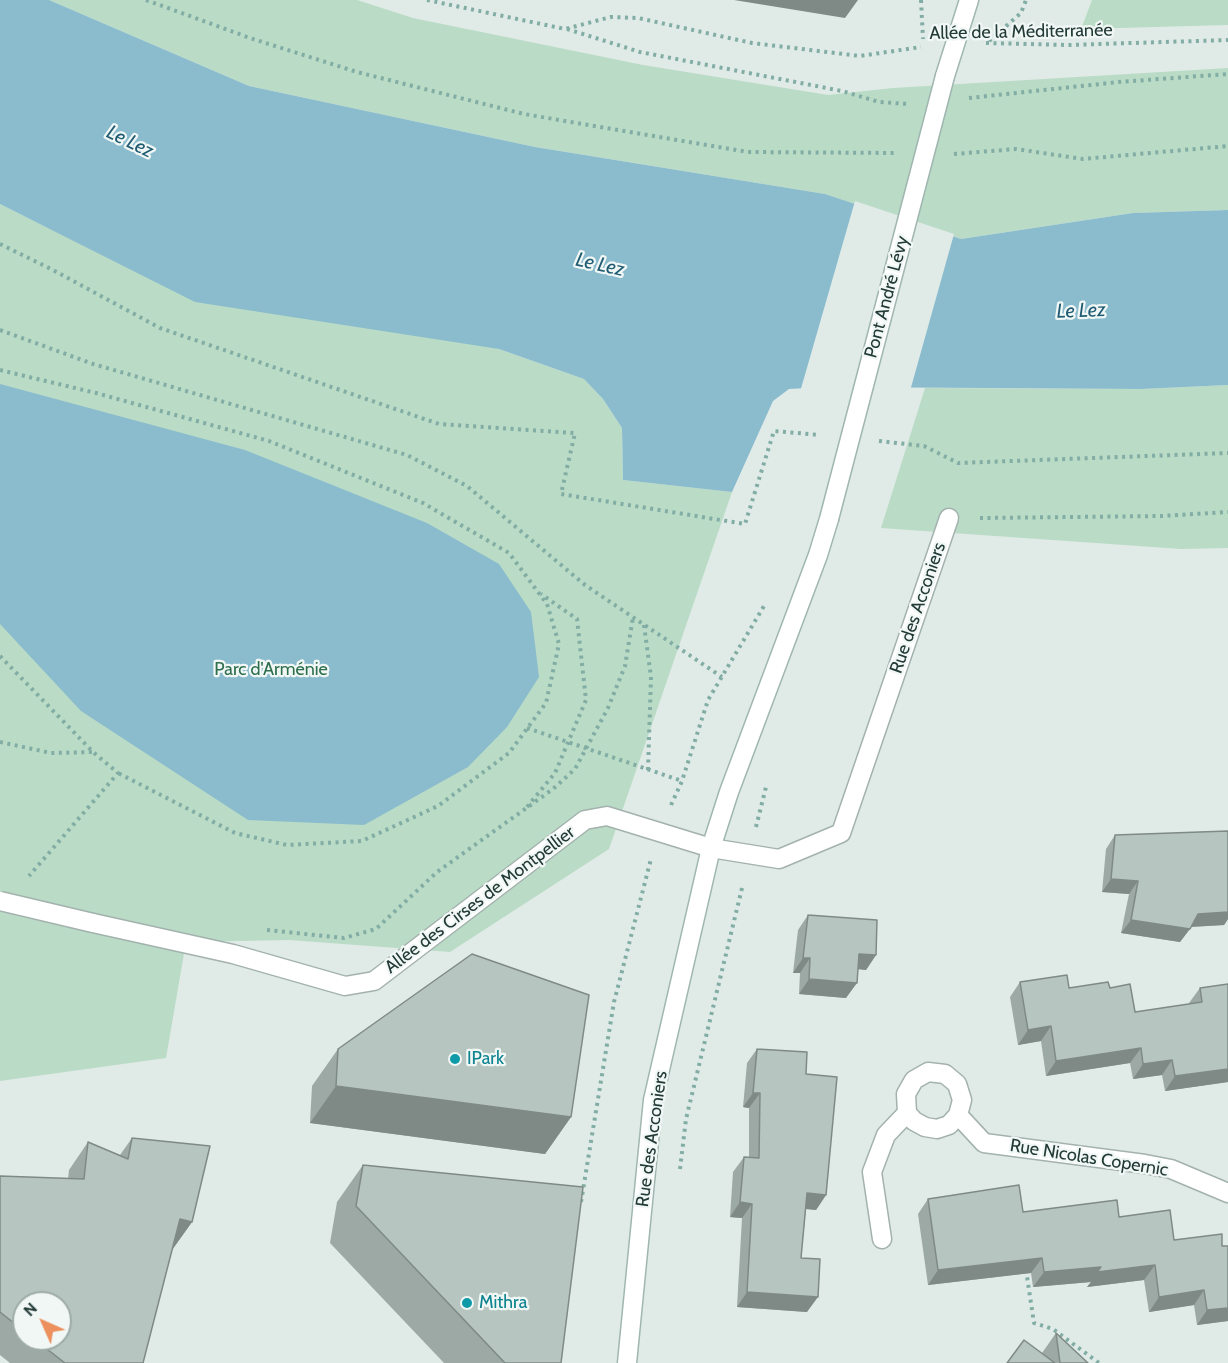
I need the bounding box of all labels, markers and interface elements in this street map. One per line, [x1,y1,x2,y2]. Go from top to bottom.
street label: Allée de la Méditerranée [929,20,1113,44]
water label: Le Lez [103,120,157,164]
street label: Pont André Lévy [860,233,914,361]
water label: Le Lez [573,248,627,282]
water label: Le Lez [1056,298,1106,324]
street label: Rue des Acconiers [885,540,951,676]
park label: Parc d'Arménie [214,659,328,681]
street label: Allée des Cirses de Montpellier [381,822,579,978]
place label: IPark [467,1048,504,1070]
marker: IPark [448,1052,462,1066]
street label: Rue des Acconiers [632,1070,672,1208]
street label: Rue Nicolas Copernic [1008,1135,1170,1181]
north arrow [12,1291,72,1351]
place label: Mithra [479,1292,527,1314]
marker: Mithra [460,1296,474,1310]
text: N [20,1299,41,1320]

